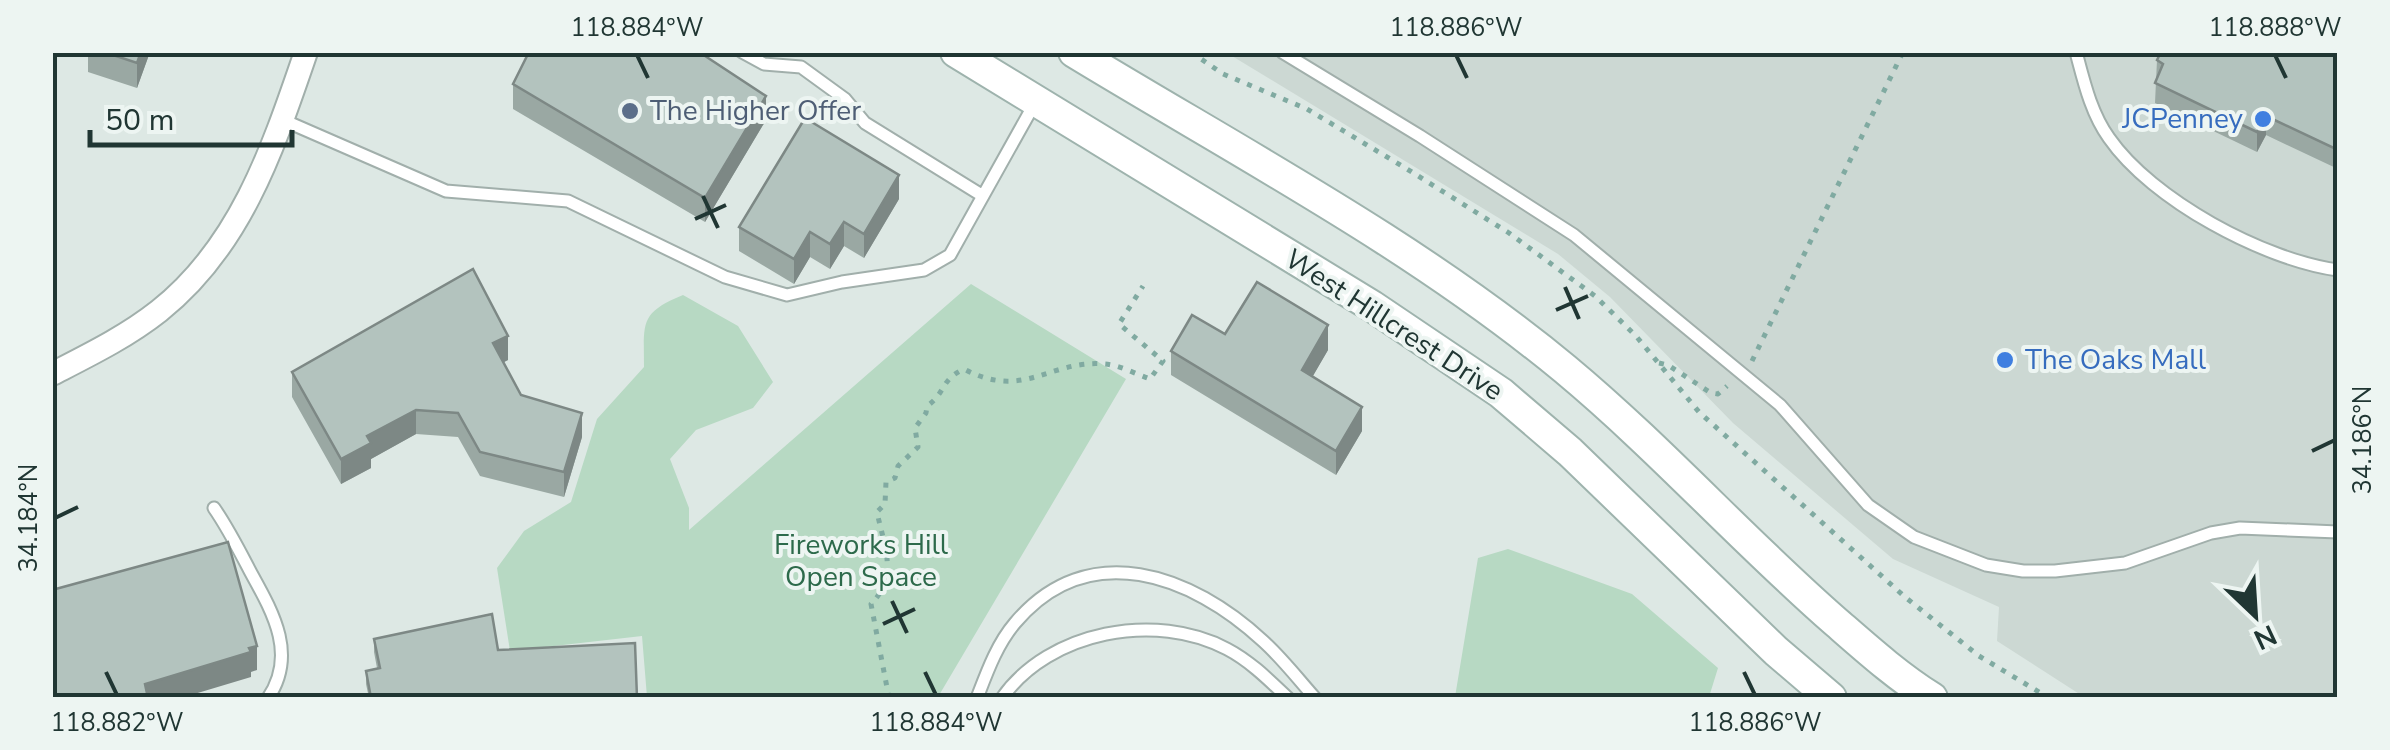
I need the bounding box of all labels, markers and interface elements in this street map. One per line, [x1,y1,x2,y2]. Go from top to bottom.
text: 118.884°W [571,11,703,45]
text: 118.886°W [1390,11,1522,45]
text: 118.888°W [2209,11,2341,45]
scale bar [90,85,292,147]
place label: The Higher Offer [650,92,861,130]
text: 50 m [105,100,174,141]
marker: The Higher Offer [619,100,641,122]
place label: JCPenney [2121,100,2244,138]
marker: JCPenney [2252,108,2274,130]
street label: West Hillcrest Drive [1278,240,1510,410]
place label: The Oaks Mall [2025,341,2207,379]
marker: The Oaks Mall [1994,349,2016,371]
text: 34.186°N [2346,386,2380,494]
text: 34.184°N [12,464,46,572]
park label: Fireworks Hill Open Space [774,526,949,596]
north arrow [2205,565,2305,665]
text: N [2248,615,2283,658]
text: 118.882°W [51,706,183,740]
text: 118.884°W [870,706,1002,740]
text: 118.886°W [1689,706,1821,740]

